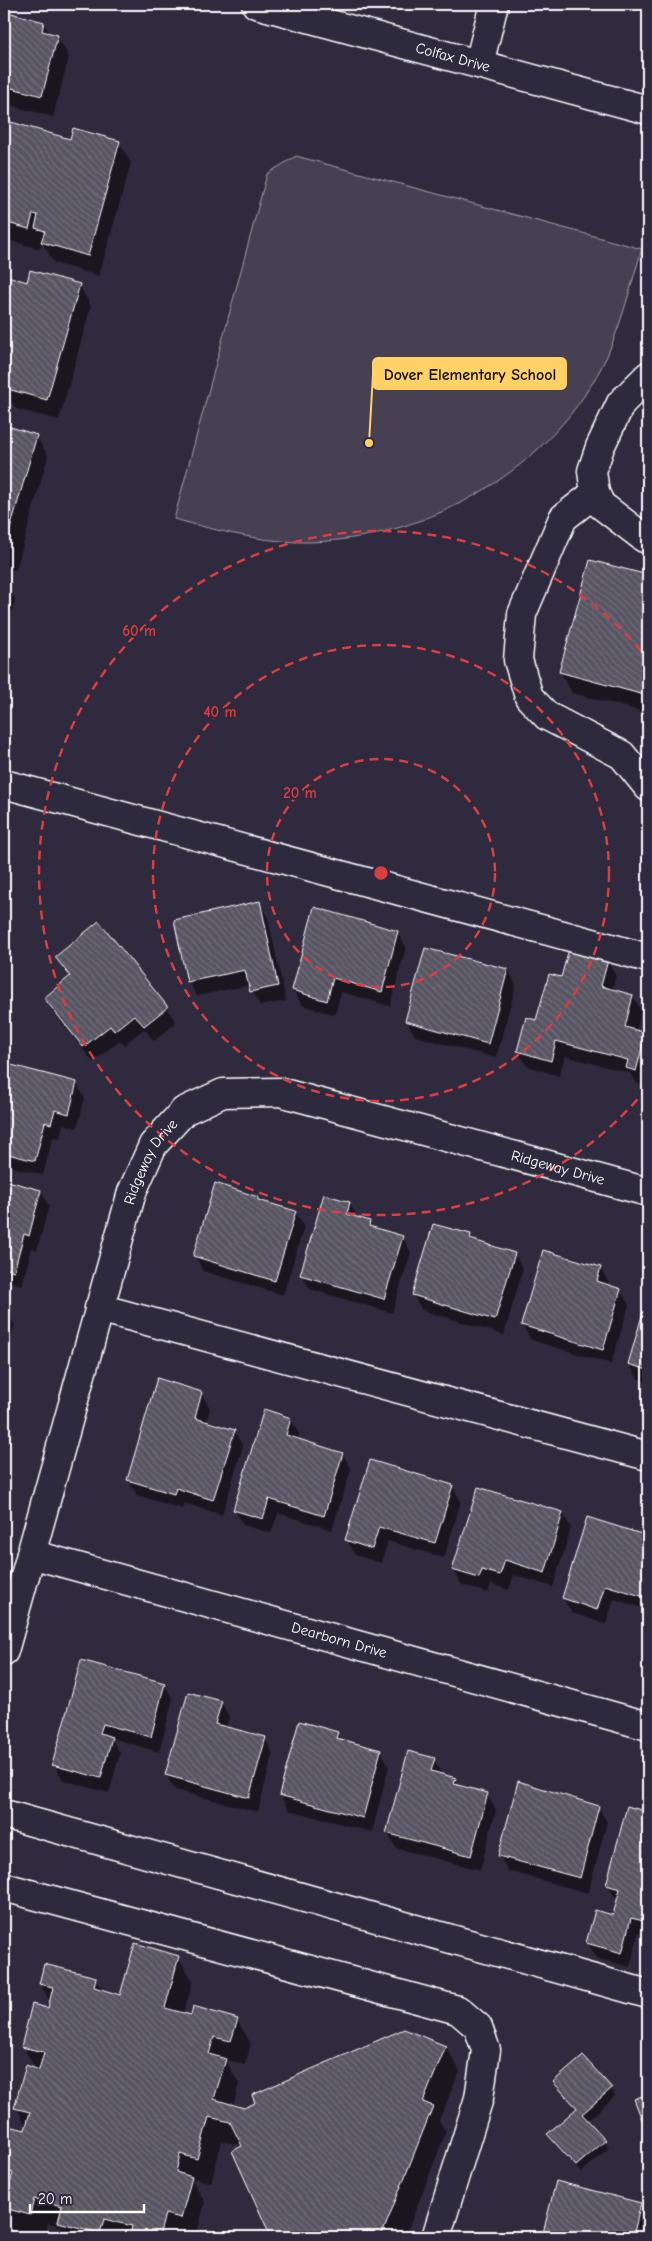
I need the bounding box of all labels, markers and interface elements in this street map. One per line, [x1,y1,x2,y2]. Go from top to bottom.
street label: Colfax Drive [414,39,493,76]
callout: Dover Elementary School [373,358,566,389]
text: Dover Elementary School [384,366,556,384]
text: 60 m [122,622,156,640]
text: 40 m [204,703,237,721]
text: 20 m [283,784,317,802]
centre of rings [372,864,390,882]
street label: Ridgeway Drive [120,1115,182,1207]
street label: Ridgeway Drive [509,1146,607,1189]
street label: Dearborn Drive [290,1618,389,1662]
scale bar [30,2181,144,2213]
text: 20 m [38,2190,72,2208]

